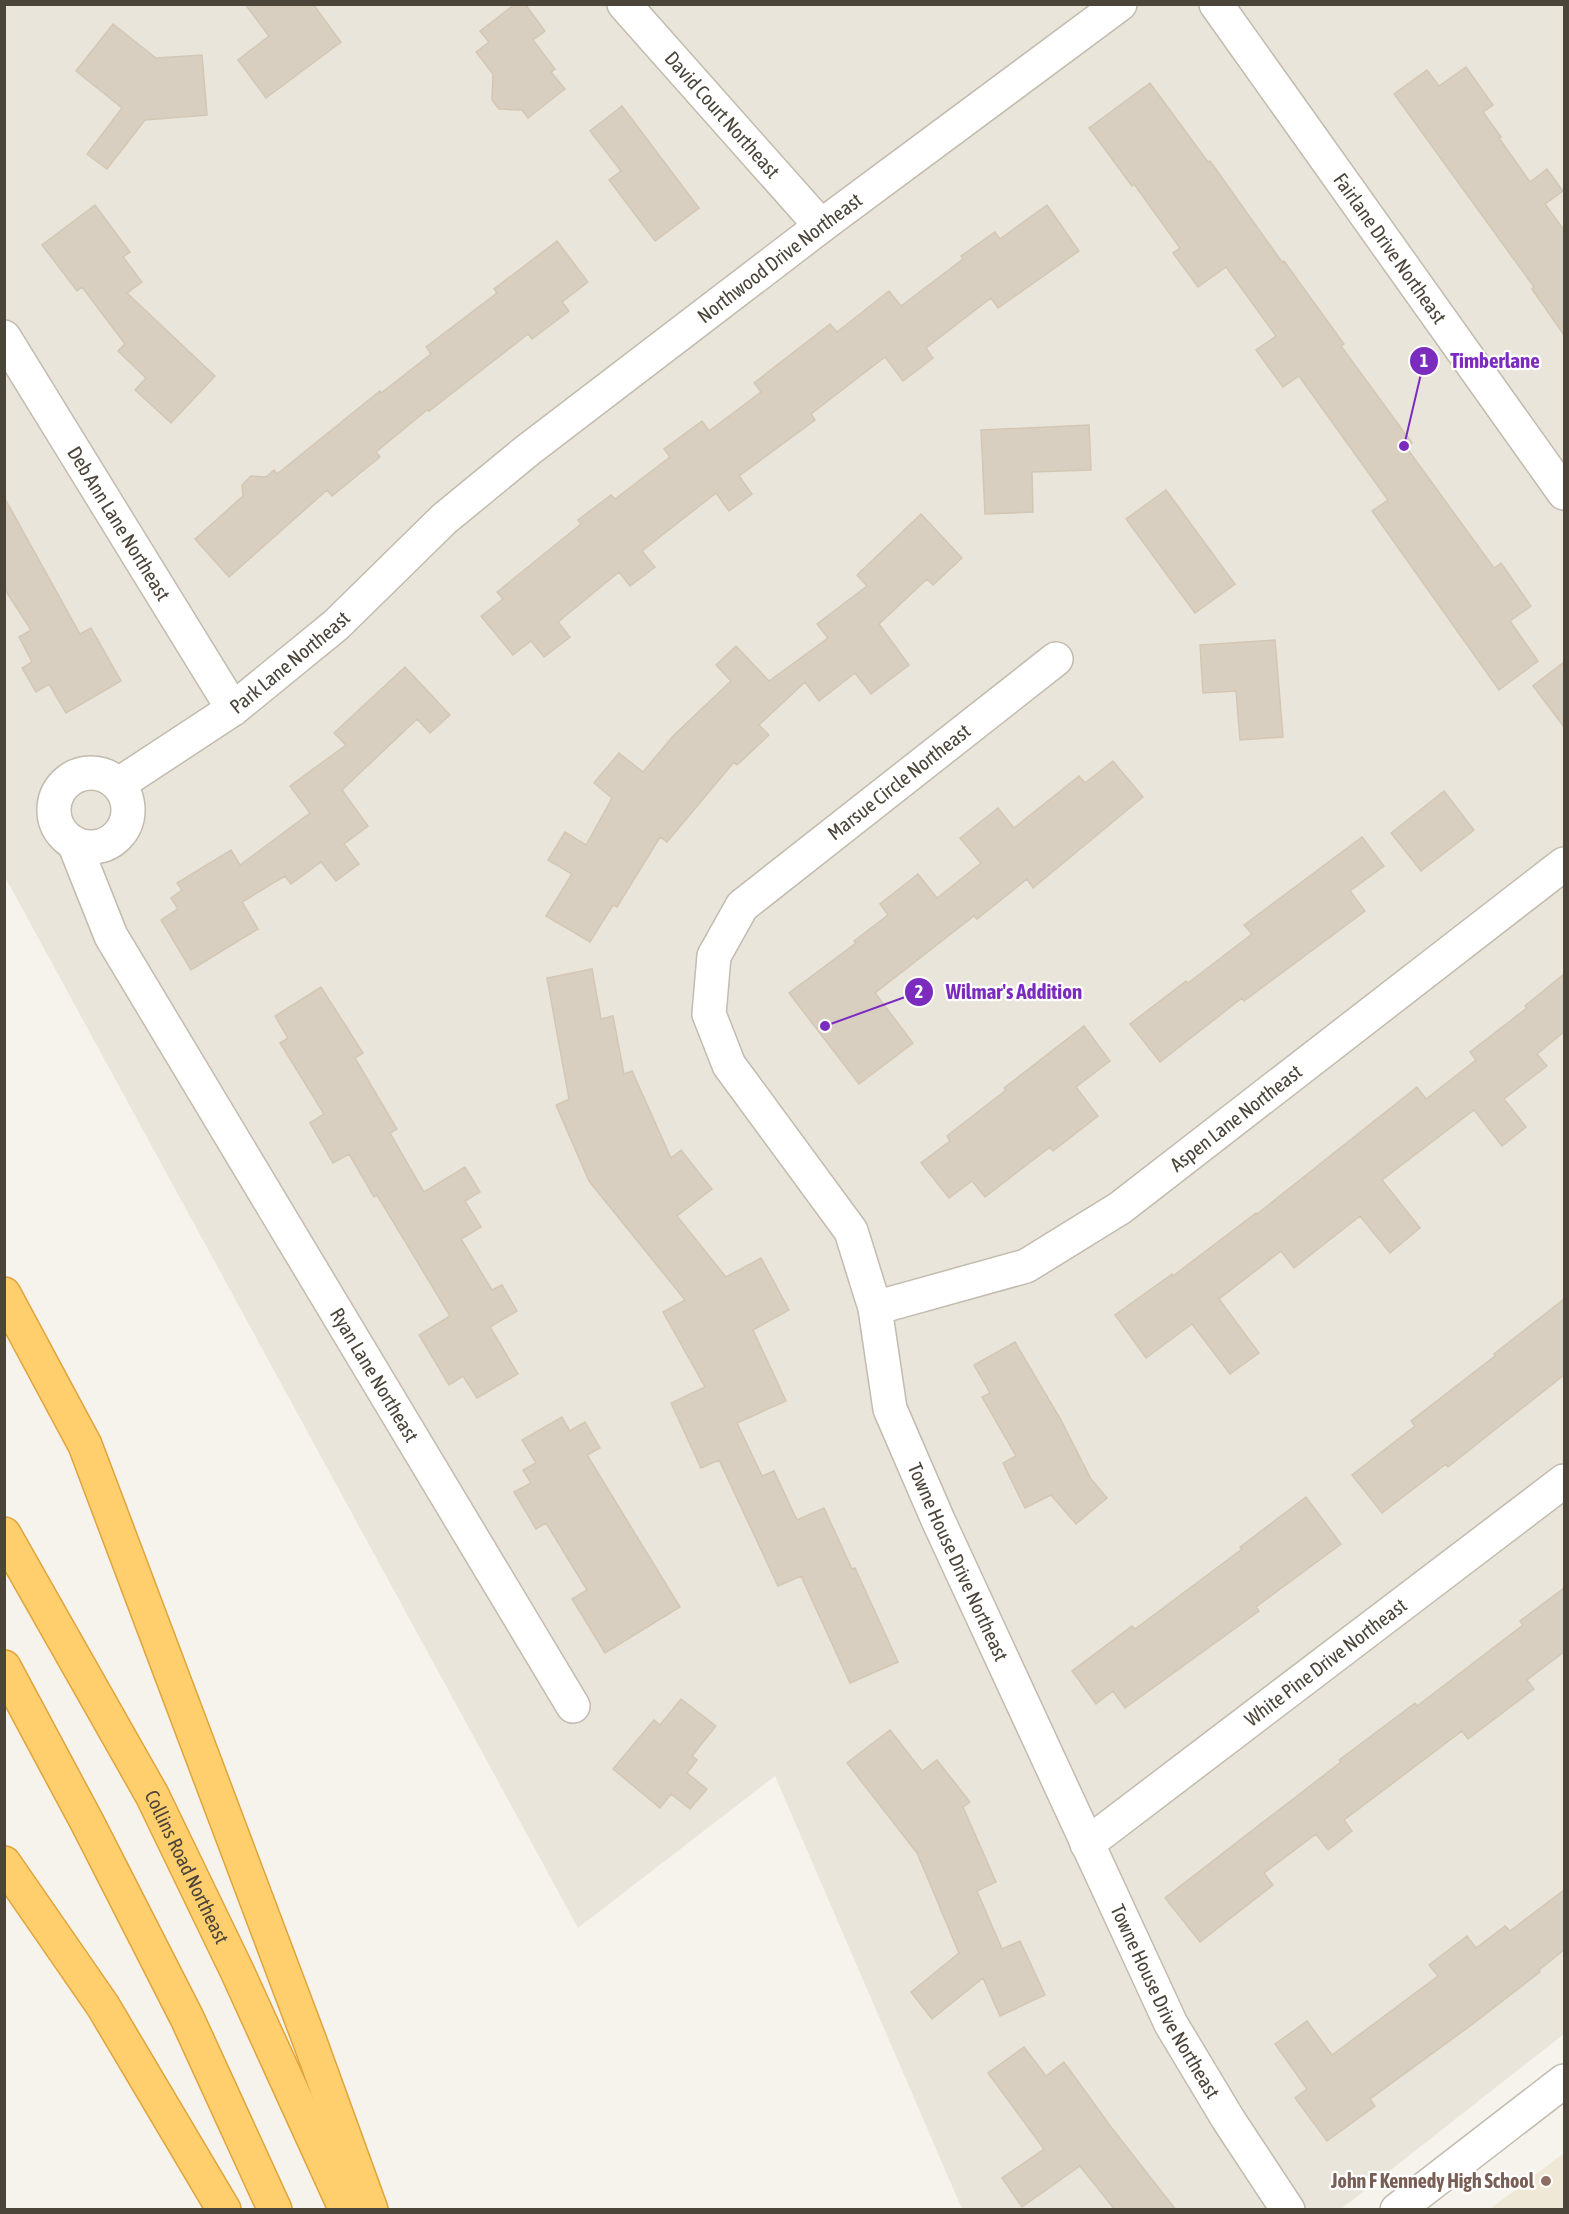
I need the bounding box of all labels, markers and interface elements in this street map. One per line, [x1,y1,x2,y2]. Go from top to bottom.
street label: David Court Northeast [660,46,785,183]
street label: Fairlane Drive Northeast [1329,169,1452,328]
street label: Northwood Drive Northeast [693,188,866,327]
callout: Timberlane [1409,341,1552,380]
text: Timberlane [1450,348,1540,372]
text: 1 [1420,350,1428,371]
street label: Deb Ann Lane Northeast [63,442,175,605]
street label: Park Lane Northeast [225,606,354,718]
street label: Marsue Circle Northeast [823,719,975,844]
callout: Wilmar's Addition [904,972,1095,1011]
text: Wilmar's Addition [945,979,1082,1003]
text: 2 [915,981,923,1002]
street label: Aspen Lane Northeast [1165,1059,1306,1176]
street label: Ryan Lane Northeast [326,1304,424,1446]
street label: Towne House Drive Northeast [904,1459,1014,1665]
street label: White Pine Drive Northeast [1240,1593,1411,1731]
street label: Collins Road Northeast [140,1786,234,1948]
street label: Towne House Drive Northeast [1106,1901,1225,2103]
place label: John F Kennedy High School [1330,2169,1535,2192]
marker: John F Kennedy High School [1539,2174,1553,2188]

